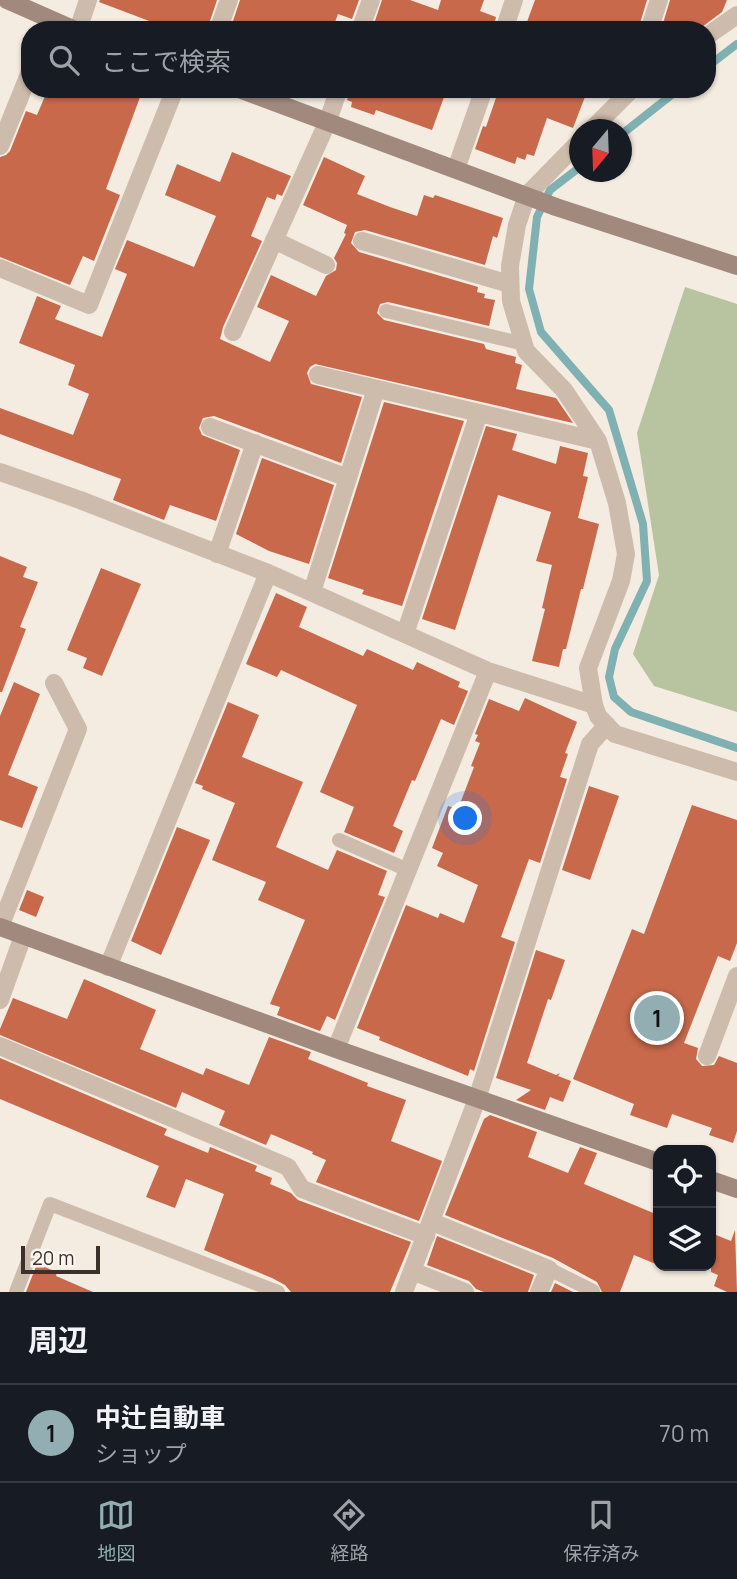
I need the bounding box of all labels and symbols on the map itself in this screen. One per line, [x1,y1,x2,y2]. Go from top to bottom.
north arrow [569,119,632,182]
your location [448,801,482,835]
pin: 1 [634,992,680,1044]
scale bar [21,1243,100,1275]

